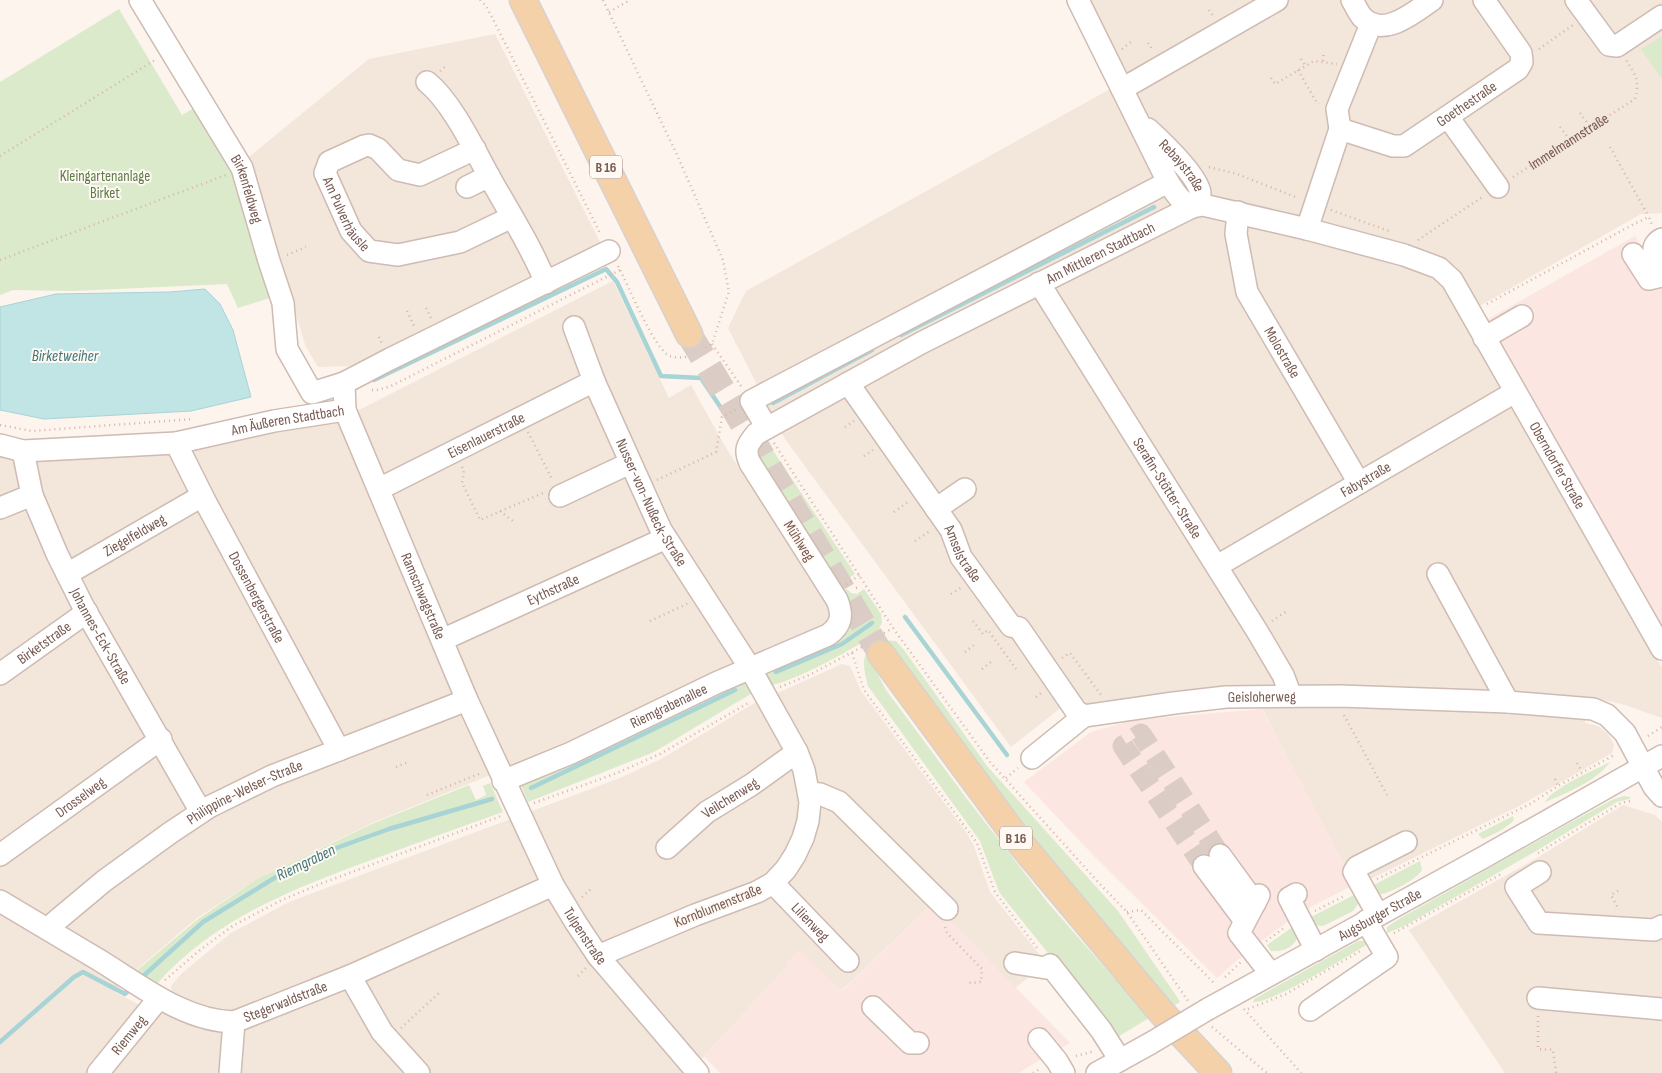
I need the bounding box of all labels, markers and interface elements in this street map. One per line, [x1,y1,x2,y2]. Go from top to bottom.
street label: Goethestraße [1433,77,1500,131]
street label: Immelmannstraße [1525,109,1612,174]
street label: Rebaystraße [1155,135,1209,194]
street label: Birkenfeldweg [227,151,267,225]
road number: B 16 [590,156,622,178]
park label: Kleingartenanlage Birket [60,167,150,203]
street label: Am Pulverhäusle [318,173,374,255]
street label: Am Mittleren Stadtbach [1042,218,1158,289]
street label: Molostraße [1260,323,1305,381]
water label: Birketweiher [32,347,99,366]
street label: Am Äußeren Stadtbach [228,401,346,440]
street label: Eisenlauerstraße [444,408,528,462]
street label: Oberndorfer Straße [1525,418,1590,512]
street label: Serafin-Stötter-Straße [1129,434,1206,542]
street label: Nusser-von-Nußeck-Straße [612,436,691,570]
street label: Fabystraße [1337,457,1394,501]
street label: Ziegelfeldweg [100,509,169,561]
street label: Mühlweg [779,517,819,565]
street label: Amselstraße [940,520,986,586]
street label: Dossenbergerstraße [224,548,289,646]
street label: Ramschwagstraße [397,550,450,642]
street label: Eythstraße [524,569,582,610]
street label: Johannes-Eck-Straße [66,584,135,688]
street label: Birketstraße [13,617,75,668]
street label: Riemgrabenallee [627,679,710,733]
street label: Geisloherweg [1228,687,1296,706]
street label: Philippine-Welser-Straße [183,756,305,829]
street label: Drosselweg [51,773,109,822]
street label: Veilchenweg [697,773,762,822]
road number: B 16 [1000,826,1032,850]
water label: Riemgraben [273,841,339,885]
street label: Kornblumenstraße [671,880,765,932]
street label: Augsburger Straße [1334,884,1425,946]
street label: Lilienweg [787,898,834,945]
street label: Tulpenstraße [559,904,611,969]
street label: Stegerwaldstraße [241,976,330,1027]
street label: Riemweg [107,1011,151,1059]

